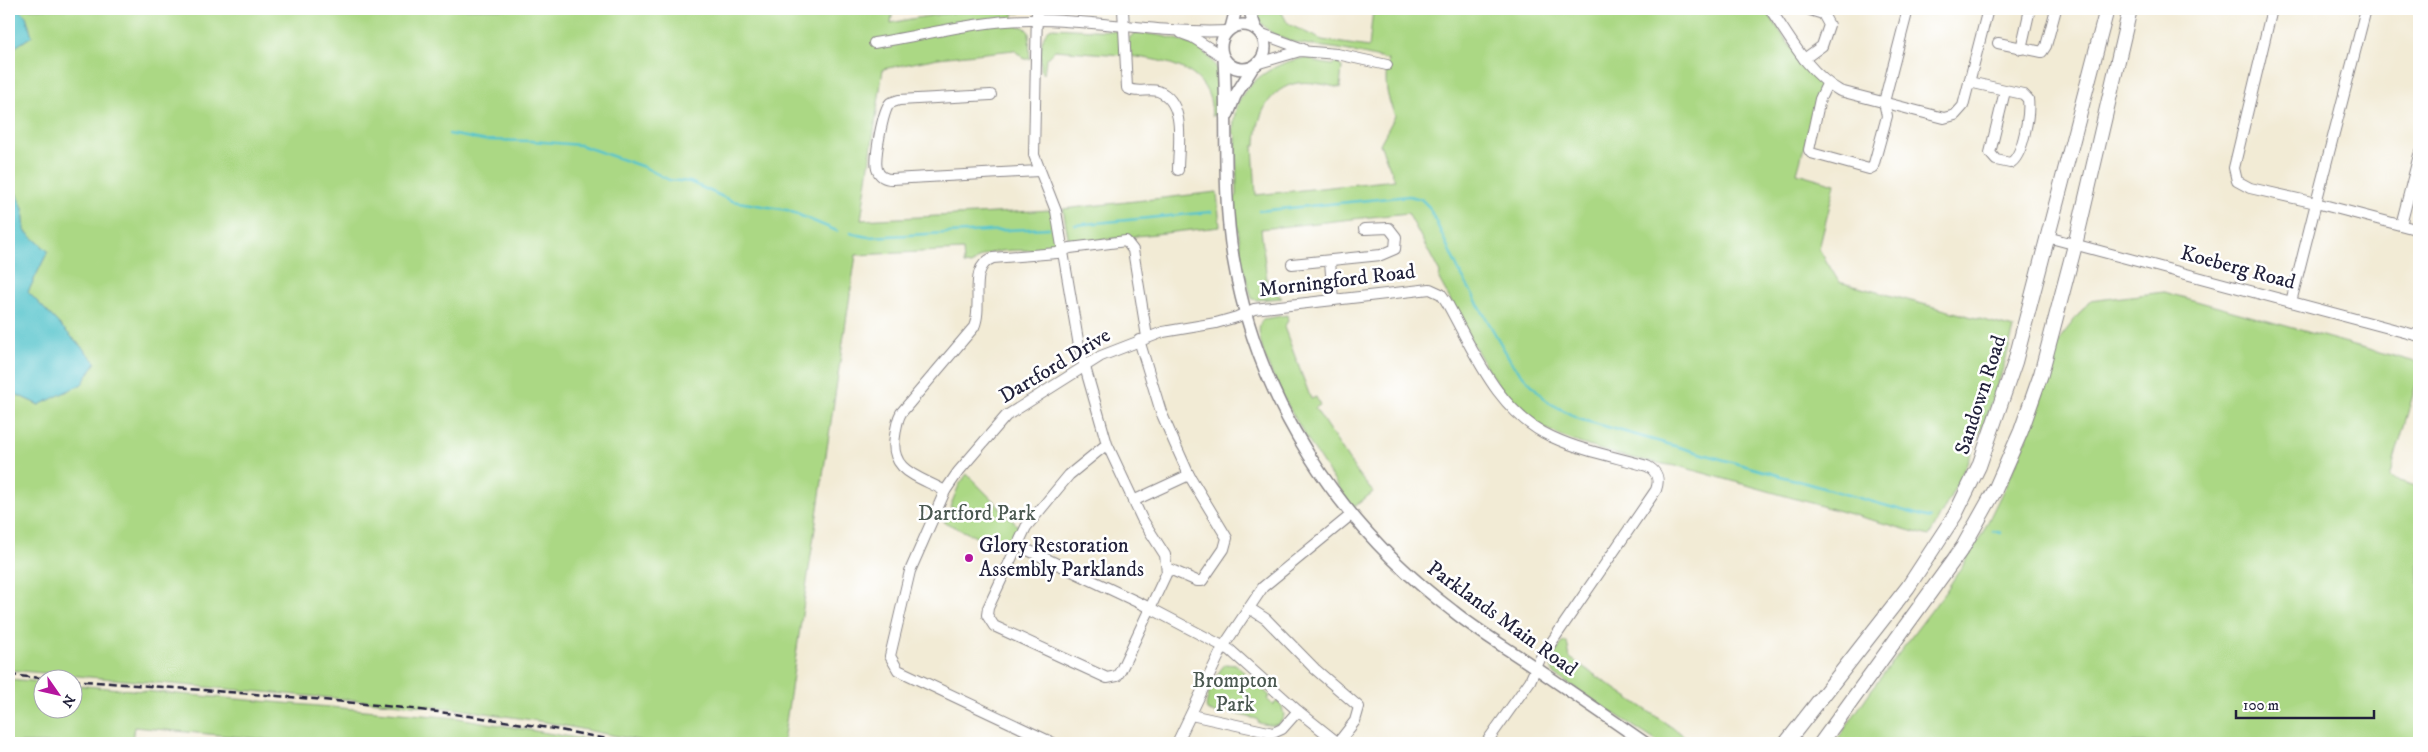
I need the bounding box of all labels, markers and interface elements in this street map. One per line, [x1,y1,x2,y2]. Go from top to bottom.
street label: Koeberg Road [2178,240,2299,296]
street label: Morningford Road [1257,258,1417,303]
street label: Dartford Drive [995,322,1116,409]
street label: Sandown Road [1949,332,2013,458]
park label: Dartford Park [918,501,1036,527]
place label: Glory Restoration Assembly Parklands [979,533,1144,583]
marker: Glory Restoration Assembly Parklands [963,552,975,564]
street label: Parklands Main Road [1422,556,1583,683]
park label: Brompton Park [1192,668,1278,718]
north arrow [32,670,82,720]
scale bar [2236,687,2373,719]
text: N [57,691,79,711]
text: 100 m [2243,696,2279,715]

